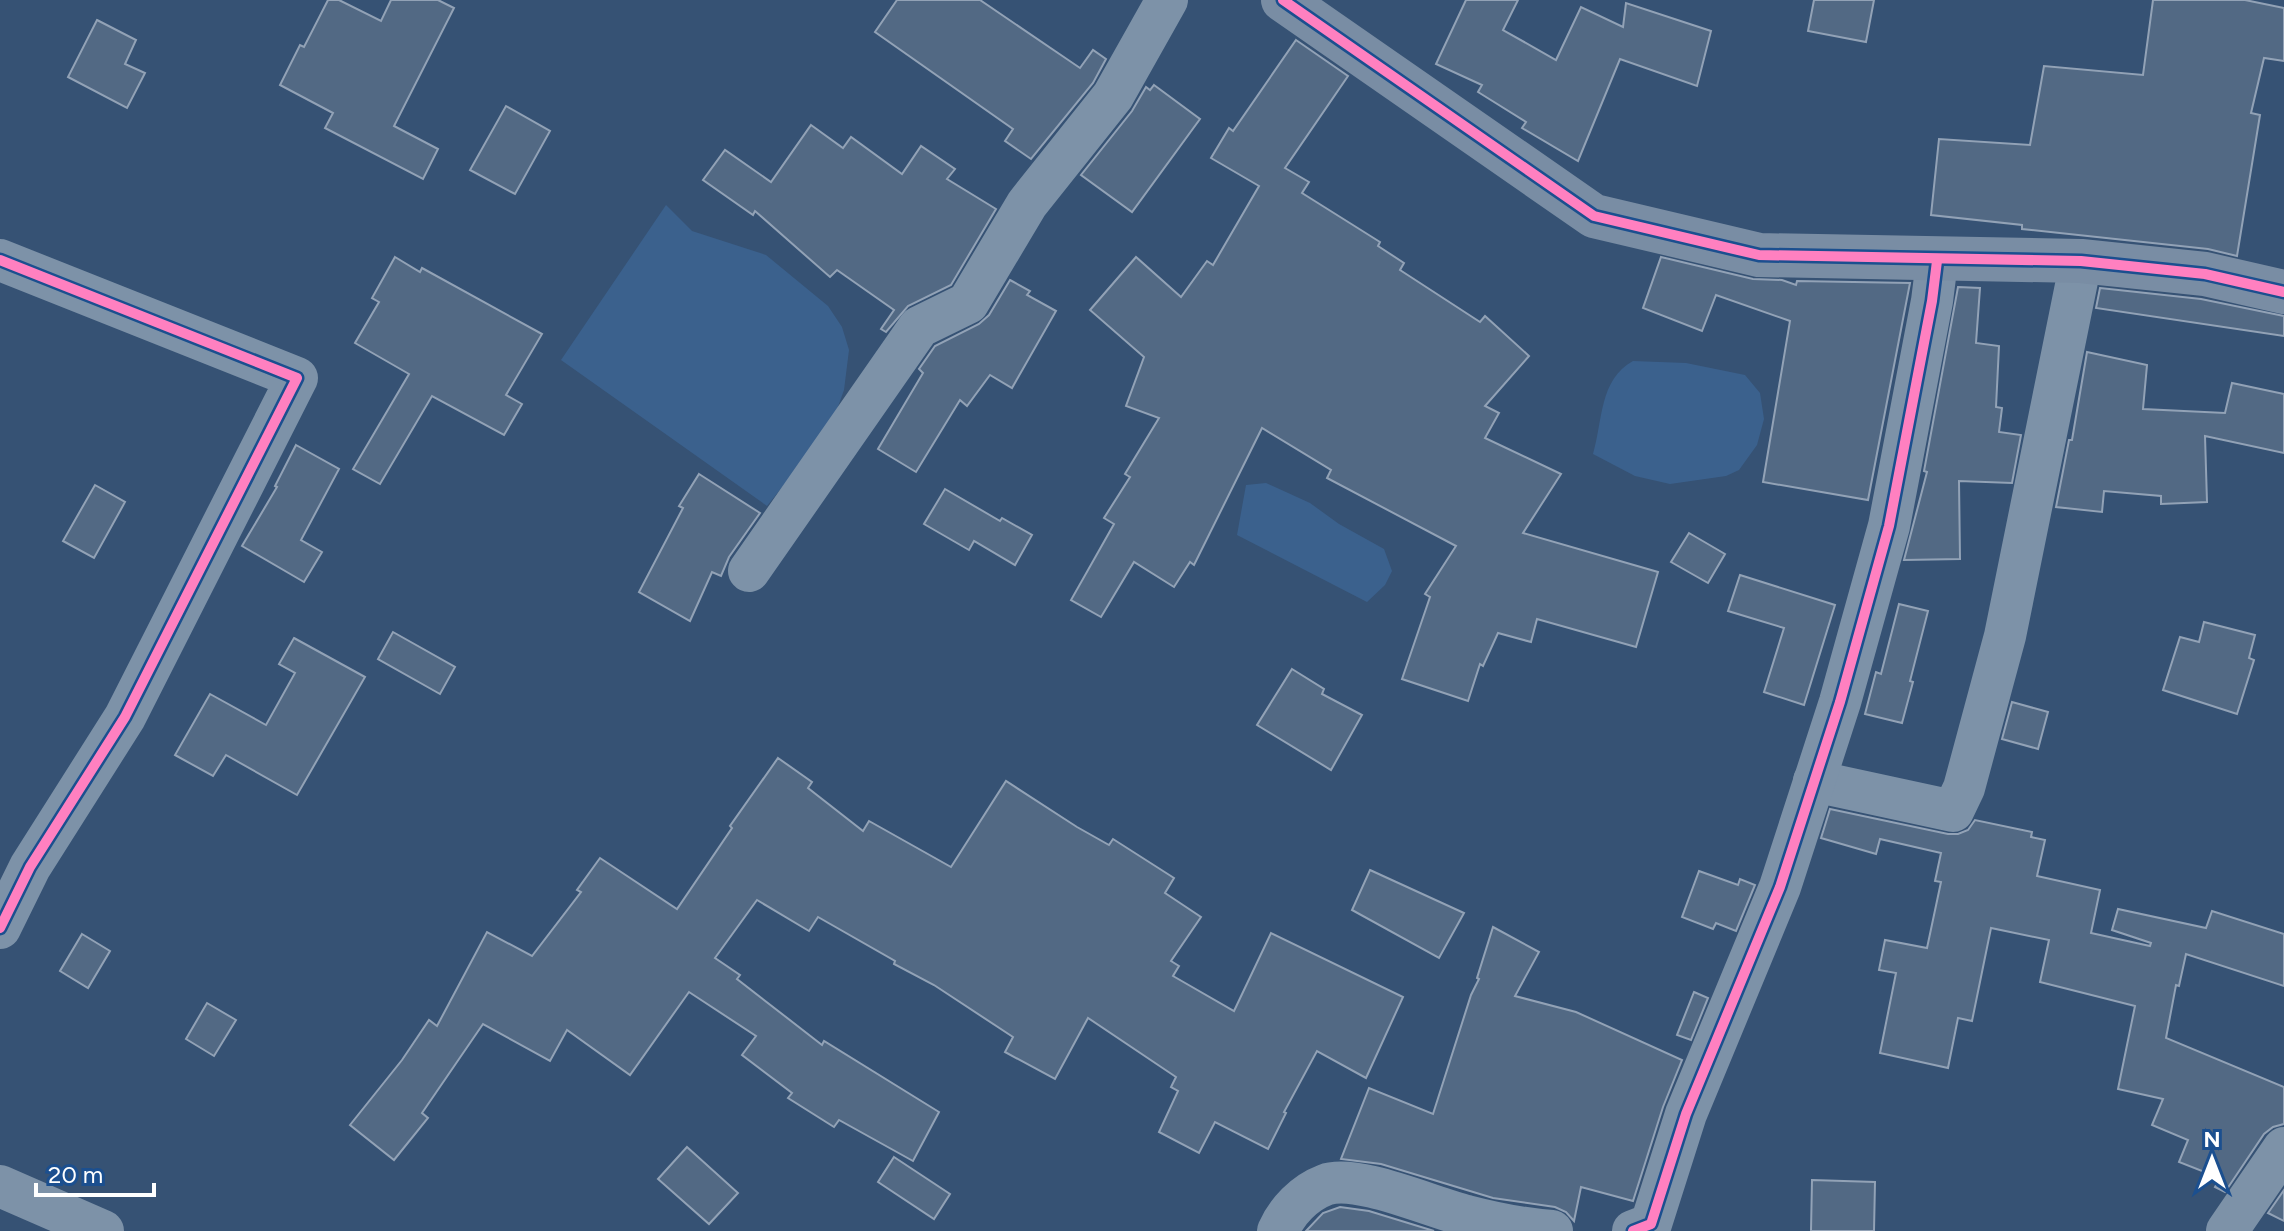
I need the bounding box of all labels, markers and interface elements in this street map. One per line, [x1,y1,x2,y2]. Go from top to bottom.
north arrow [2172,1119,2252,1199]
text: N [2203,1126,2221,1153]
scale bar [36,1147,154,1197]
text: 20 m [48,1160,103,1189]

